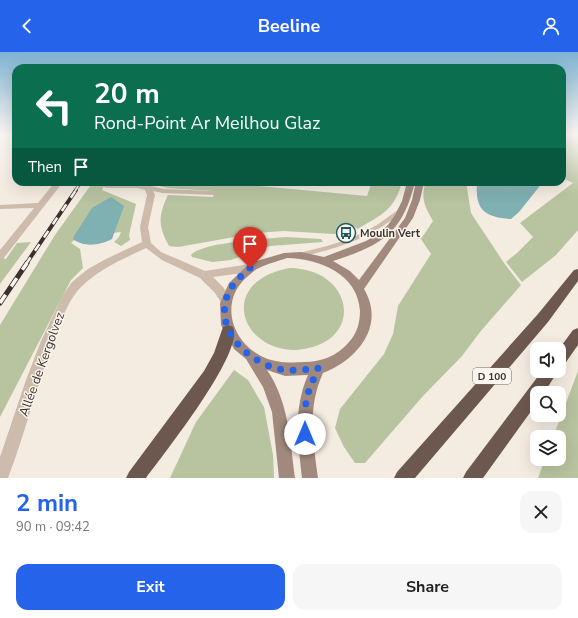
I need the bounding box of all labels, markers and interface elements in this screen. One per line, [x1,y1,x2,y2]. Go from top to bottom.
text: Beeline [258,14,320,38]
icon: back [16,15,38,37]
icon: person [540,15,562,37]
text: 20 m [94,75,160,113]
icon: left [28,80,80,132]
text: Rond-Point Ar Meilhou Glaz [94,111,320,135]
icon: arrive [70,156,92,178]
text: Then [28,157,62,177]
bus stop icon: Moulin Vert [335,222,357,244]
place label: Moulin Vert [360,226,421,241]
pin [233,227,267,268]
icon: arrive [239,233,261,255]
street label: Allée de Kergolvez [15,310,69,419]
map controls [530,342,566,466]
button: sound [530,342,566,378]
road number: D 100 [473,368,511,384]
button: search [530,386,566,422]
position arrow [284,413,326,455]
button: layers [530,430,566,466]
text: 2 min [16,487,78,519]
button: close [520,491,562,533]
text: 90 m · 09:42 [16,518,90,536]
button: Exit [16,564,285,610]
button: Share [293,564,562,610]

